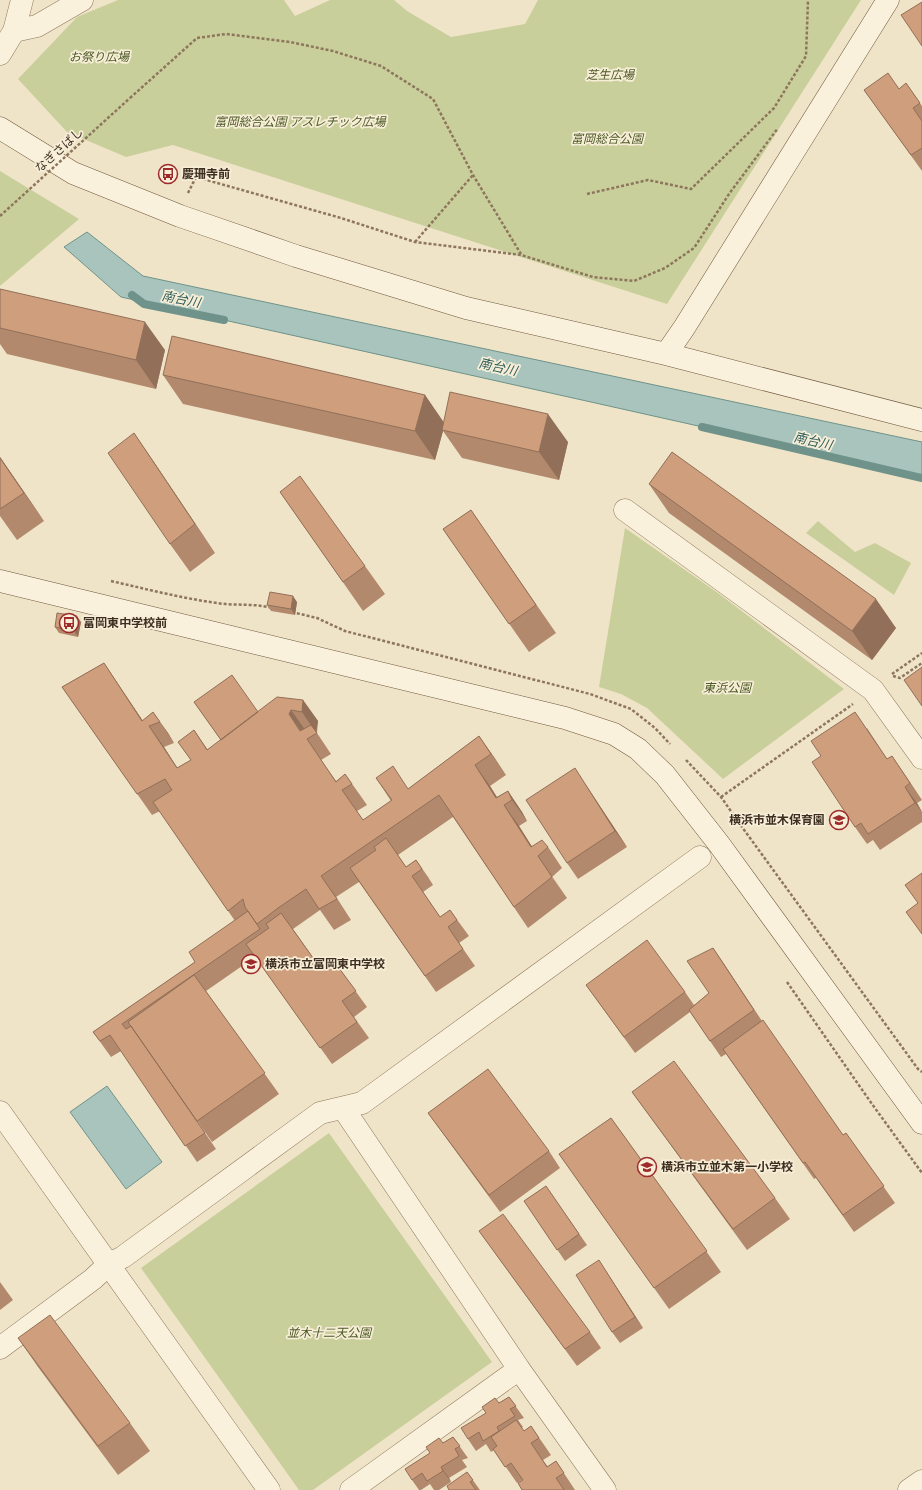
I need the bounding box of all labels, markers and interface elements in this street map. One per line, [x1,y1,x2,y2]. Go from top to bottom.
park label: お祭り広場 [69,50,131,64]
park label: 芝生広場 [586,68,636,82]
park label: 富岡総合公園 アスレチック広場 [214,115,388,129]
street label: なぎさばし [32,125,86,175]
park label: 富岡総合公園 [571,132,645,146]
bus stop icon: 慶珊寺前 [157,163,179,185]
place label: 慶珊寺前 [182,167,230,181]
water label: 南台川 [160,288,204,310]
water label: 南台川 [477,355,521,379]
water label: 南台川 [792,429,836,453]
bus stop icon: 富岡東中学校前 [58,612,80,634]
place label: 富岡東中学校前 [83,616,167,630]
park label: 東浜公園 [703,681,753,695]
school or university icon: 横浜市並木保育園 [828,809,850,831]
place label: 横浜市並木保育園 [729,813,825,827]
school or university icon: 横浜市立富岡東中学校 [240,953,262,975]
place label: 横浜市立富岡東中学校 [265,957,385,971]
school or university icon: 横浜市立並木第一小学校 [636,1156,658,1178]
place label: 横浜市立並木第一小学校 [661,1160,793,1174]
park label: 並木十二天公園 [287,1326,373,1340]

